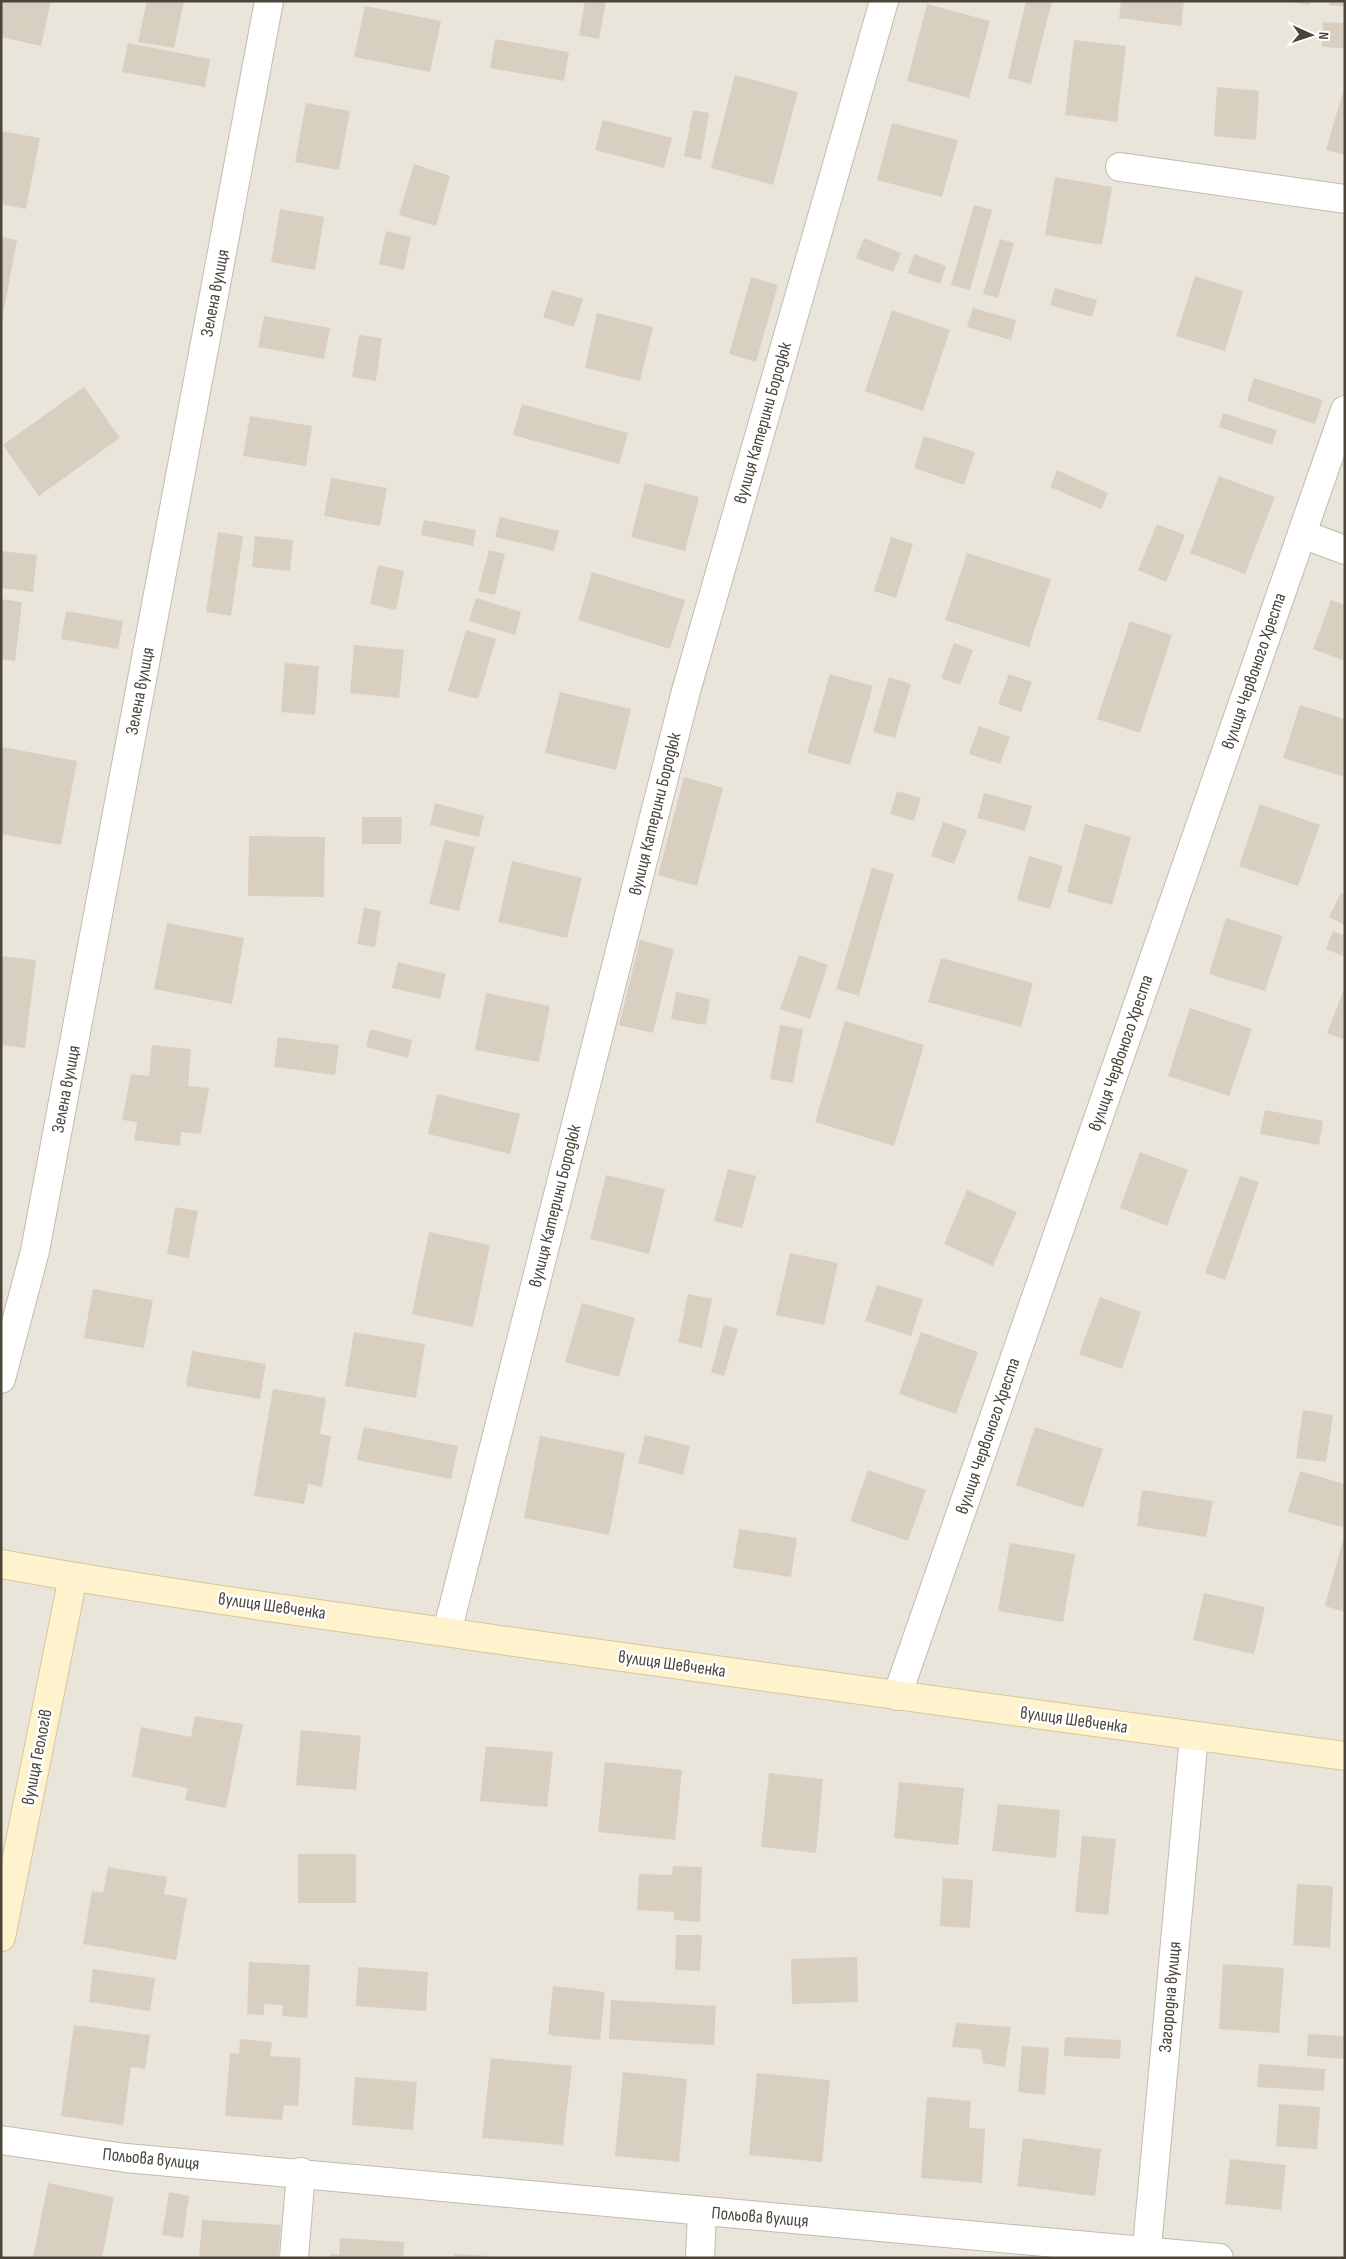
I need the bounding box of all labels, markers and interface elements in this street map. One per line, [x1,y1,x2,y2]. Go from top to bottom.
north arrow [1286,10,1336,60]
text: N [1315,31,1332,40]
street label: Зелена вулиця [196,247,234,339]
street label: вулиця Катерини Бородюк [730,340,796,506]
street label: вулиця Червоного Хреста [1217,590,1291,752]
street label: Зелена вулиця [121,645,159,737]
street label: вулиця Катерини Бородюк [625,730,685,898]
street label: вулиця Червоного Хреста [1084,972,1158,1134]
street label: Зелена вулиця [47,1043,85,1135]
street label: вулиця Катерини Бородюк [525,1122,585,1290]
street label: вулиця Червоного Хреста [951,1355,1025,1517]
street label: вулиця Шевченка [217,1588,327,1624]
street label: вулиця Шевченка [617,1646,727,1682]
street label: вулиця Шевченка [1019,1702,1129,1738]
street label: вулиця Геологів [17,1707,57,1807]
street label: Загородна вулиця [1155,1941,1185,2053]
street label: Польова вулиця [102,2143,200,2175]
street label: Польова вулиця [711,2202,809,2232]

